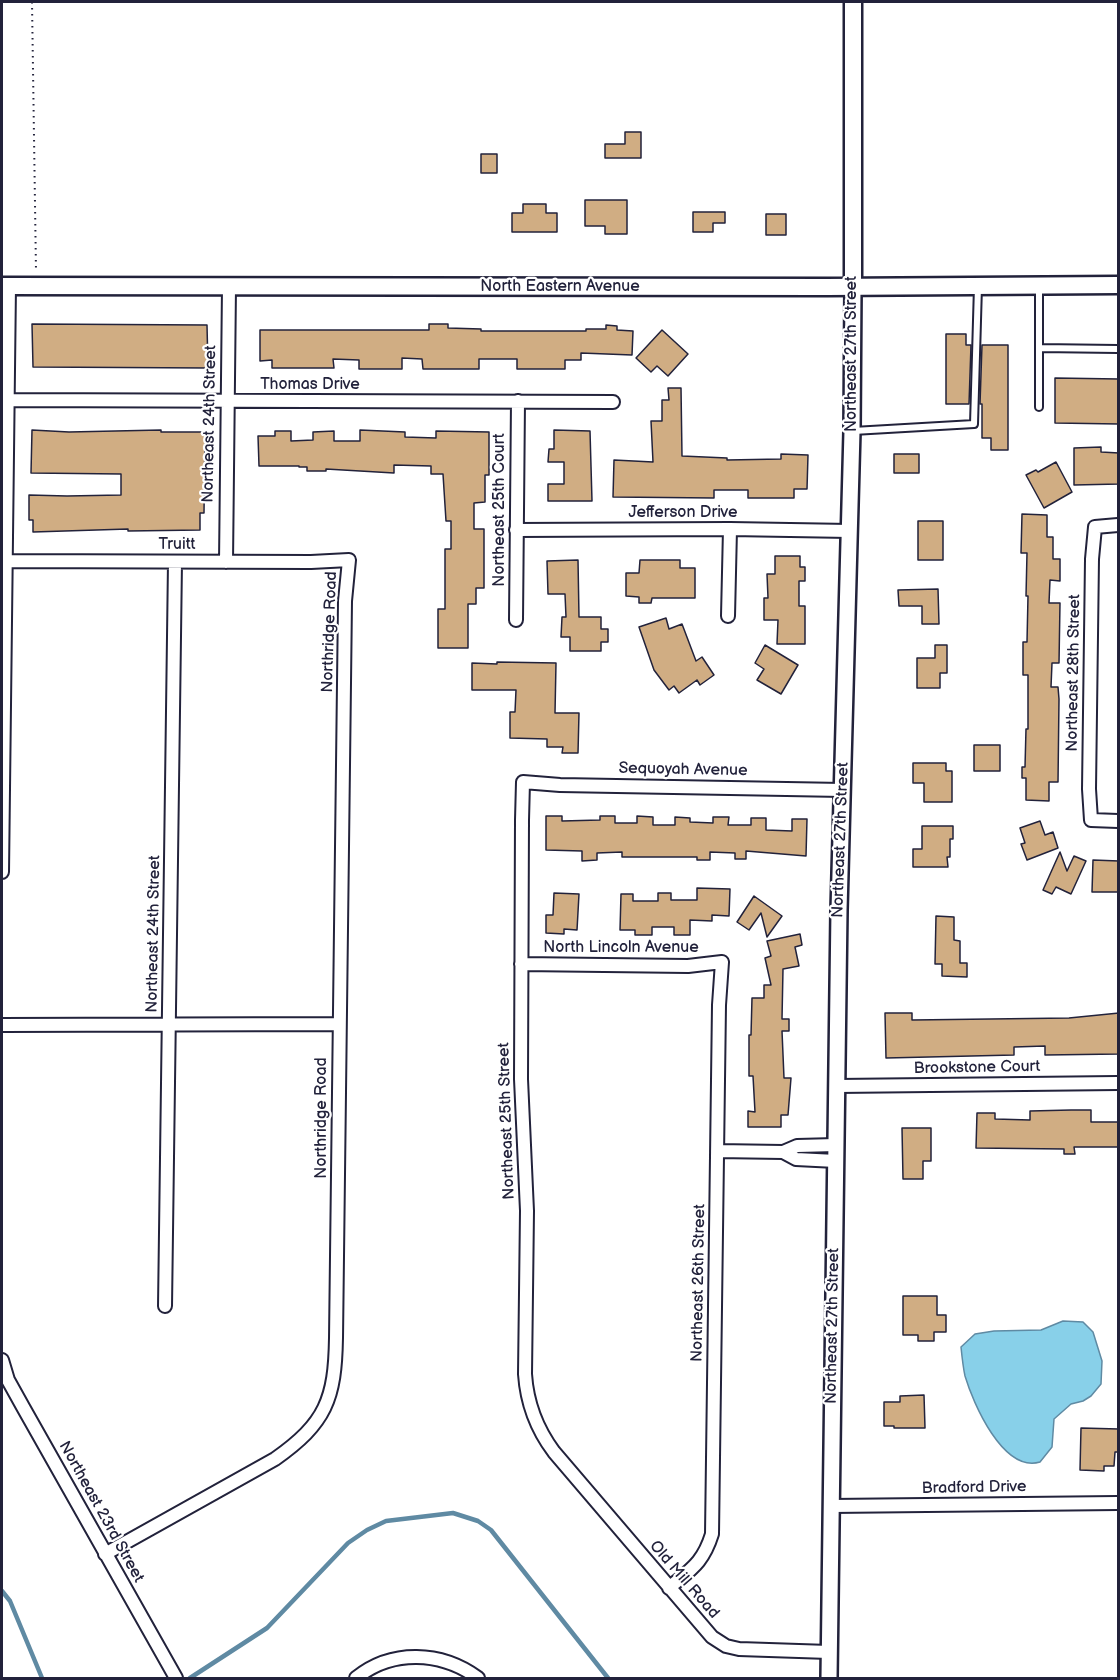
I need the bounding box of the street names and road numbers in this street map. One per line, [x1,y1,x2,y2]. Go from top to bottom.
street label: Northeast 27th Street [842,276,862,432]
street label: North Eastern Avenue [480,277,640,297]
street label: Northeast 24th Street [199,345,221,503]
street label: Thomas Drive [260,375,360,395]
street label: Northeast 25th Court [490,433,510,587]
street label: Jefferson Drive [629,503,737,523]
street label: Truitt [158,535,196,555]
street label: Northridge Road [318,571,342,693]
street label: Northeast 28th Street [1063,594,1085,752]
street label: Sequoyah Avenue [618,759,748,781]
street label: Northeast 27th Street [829,762,853,918]
street label: Northeast 24th Street [143,855,165,1013]
street label: North Lincoln Avenue [543,938,699,958]
street label: Northeast 25th Street [495,1042,519,1200]
street label: Northridge Road [312,1057,332,1179]
street label: Brookstone Court [913,1057,1041,1079]
street label: Northeast 26th Street [688,1204,710,1362]
street label: Northeast 27th Street [822,1248,844,1404]
street label: Northeast 23rd Street [54,1438,148,1586]
street label: Bradford Drive [922,1477,1026,1499]
street label: Old Mill Road [645,1537,723,1623]

